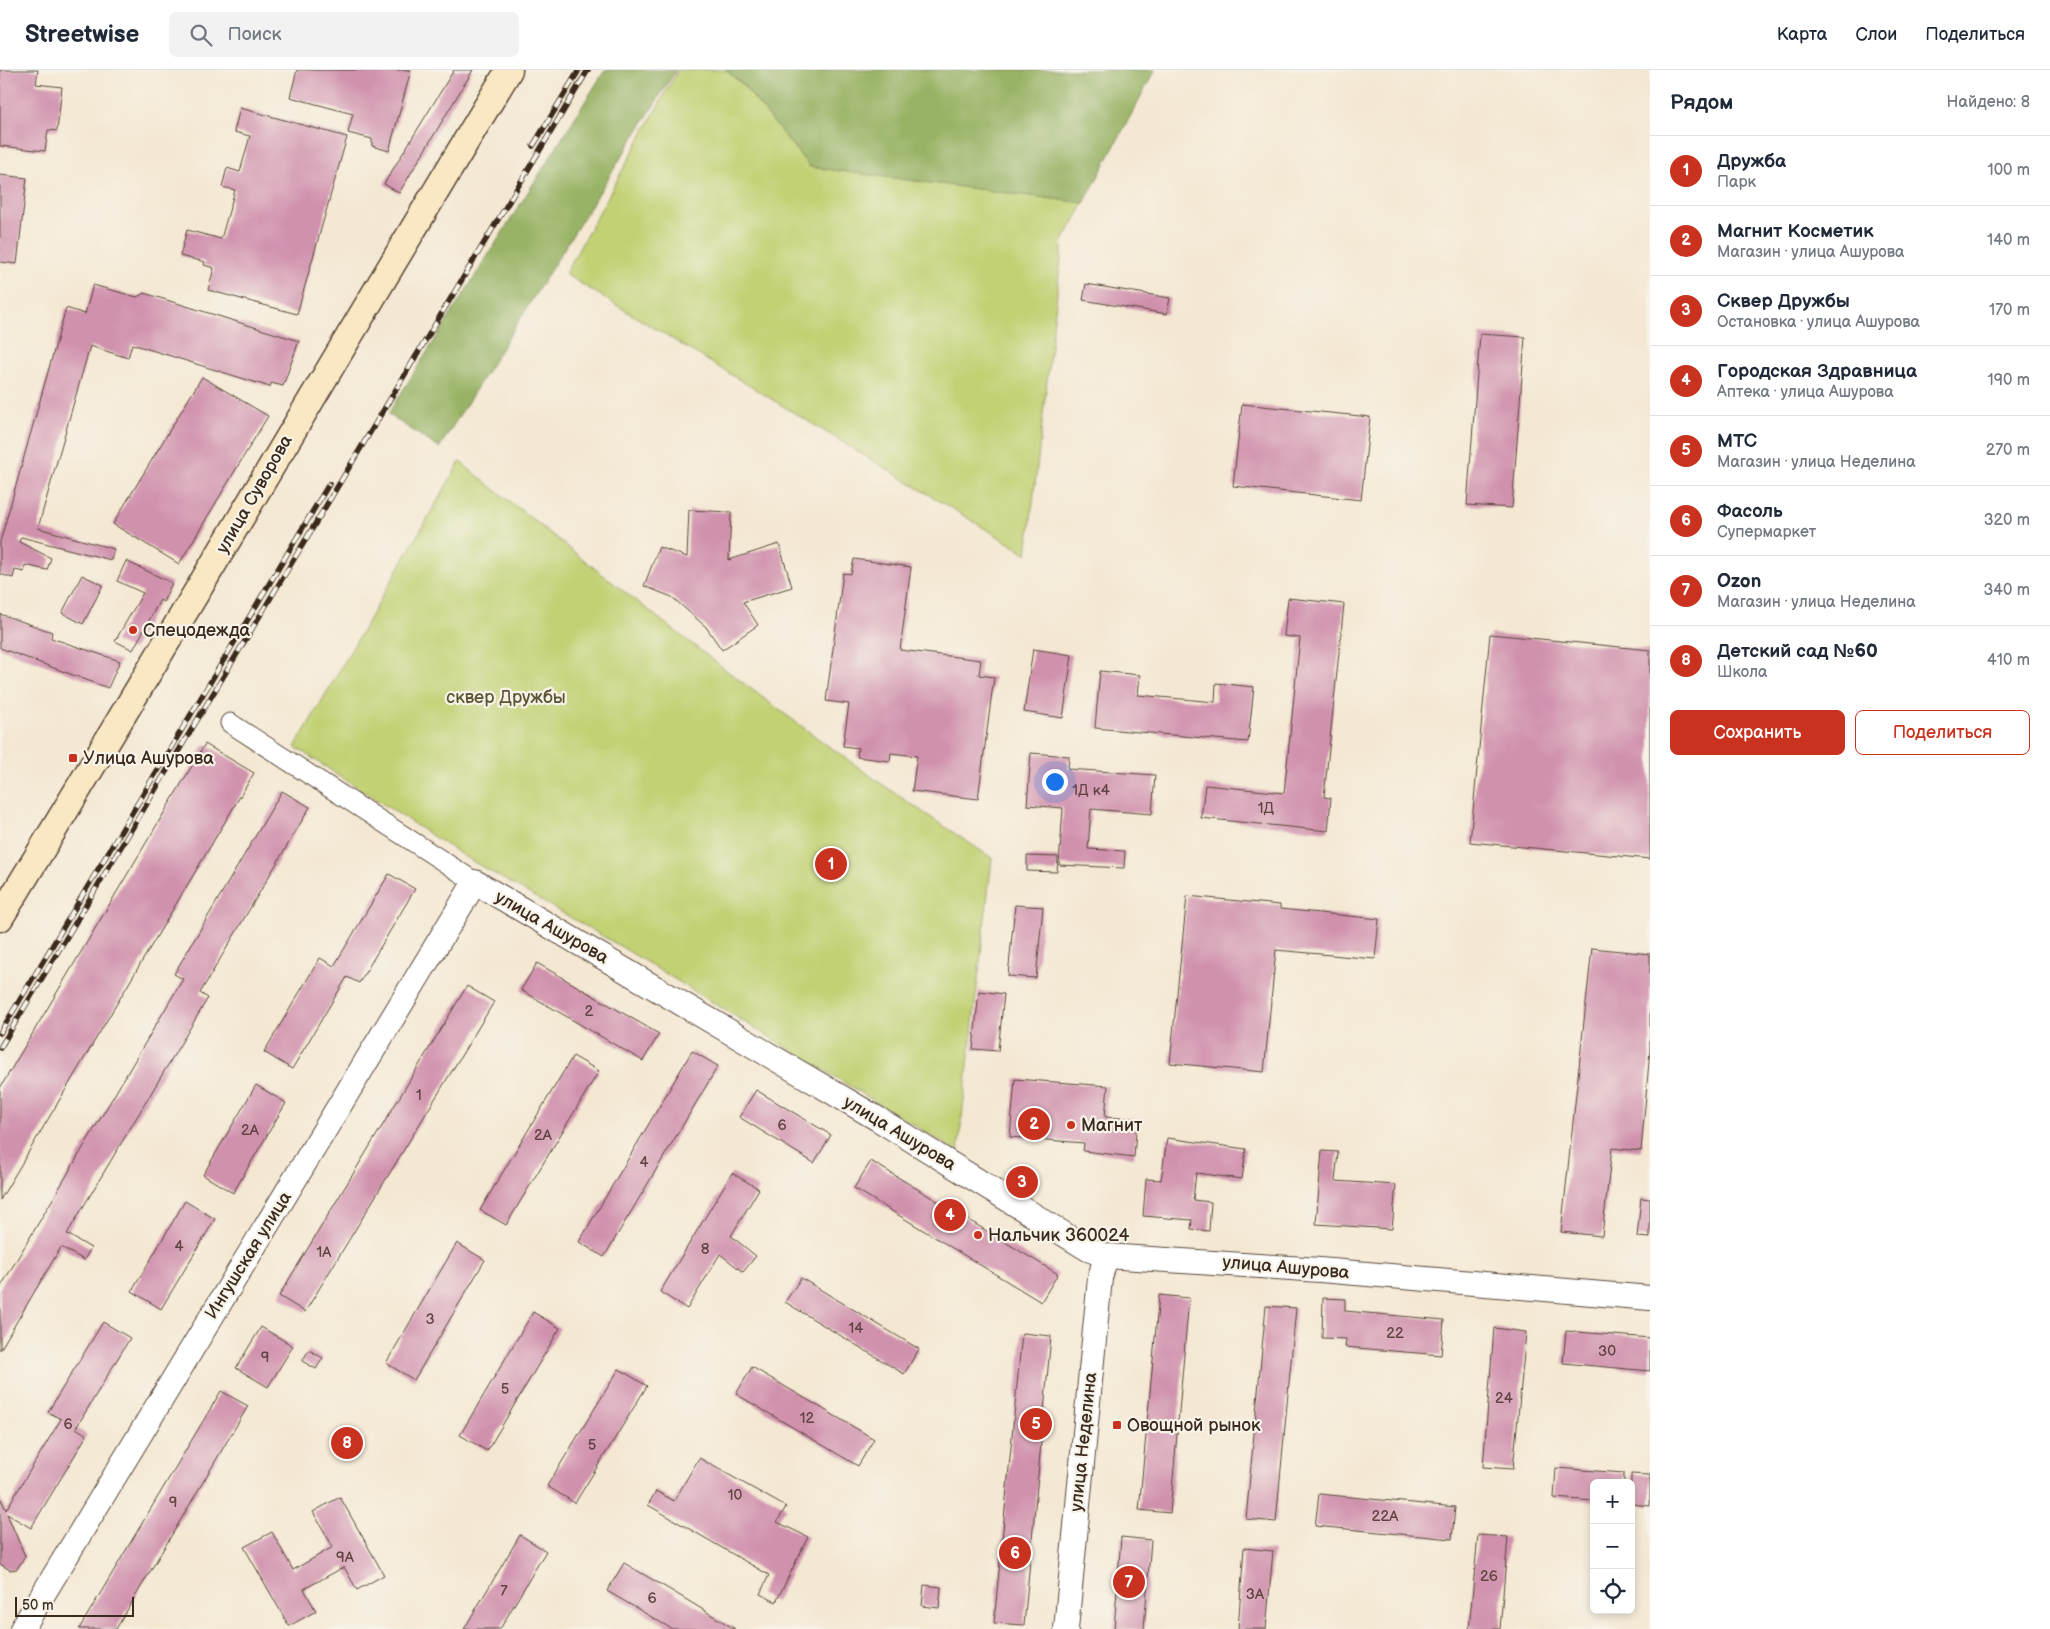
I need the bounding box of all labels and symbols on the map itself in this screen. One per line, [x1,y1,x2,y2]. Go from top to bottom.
street label: улица Суворова [212,431,297,557]
place label: Спецодежда [143,620,251,641]
marker: Спецодежда [127,624,139,636]
park label: сквер Дружбы [446,687,566,708]
place label: Улица Ашурова [83,748,214,769]
marker: Улица Ашурова [67,752,79,764]
your location [1042,769,1068,795]
house number: 1Д к4 [1072,781,1110,800]
house number: 1Д [1258,799,1275,818]
pin: 1 [815,845,847,883]
street label: улица Ашурова [491,886,612,969]
house number: 2 [585,1002,594,1021]
house number: 1 [416,1086,422,1105]
street label: улица Ашурова [840,1092,960,1175]
pin: 2 [1018,1105,1050,1143]
place label: Магнит [1081,1115,1143,1136]
house number: 6 [777,1116,787,1135]
marker: Магнит [1065,1119,1077,1131]
house number: 2А [241,1121,260,1140]
house number: 2А [534,1126,553,1145]
house number: 4 [639,1153,649,1172]
pin: 3 [1006,1163,1038,1201]
street label: Ингушская улица [201,1187,296,1323]
pin: 4 [934,1196,966,1234]
place label: Нальчик 360024 [988,1225,1129,1246]
marker: Нальчик 360024 [972,1229,984,1241]
house number: 4 [174,1237,184,1256]
house number: 8 [701,1240,710,1259]
house number: 1А [317,1243,332,1262]
street label: улица Ашурова [1222,1251,1351,1284]
house number: 3 [425,1310,435,1329]
house number: 14 [849,1319,863,1338]
house number: 22 [1386,1324,1404,1343]
house number: 30 [1598,1342,1616,1361]
house number: 9 [261,1348,269,1367]
street label: улица Неделина [1066,1371,1101,1513]
house number: 5 [501,1380,509,1399]
house number: 24 [1495,1389,1513,1408]
pin: 5 [1020,1405,1052,1443]
house number: 12 [800,1409,814,1428]
house number: 6 [63,1415,73,1434]
place label: Овощной рынок [1127,1415,1261,1436]
marker: Овощной рынок [1111,1419,1123,1431]
pin: 8 [331,1424,363,1462]
house number: 5 [588,1436,596,1455]
house number: 10 [728,1486,742,1505]
house number: 9 [169,1493,177,1512]
house number: 22А [1372,1507,1399,1526]
pin: 6 [999,1534,1031,1572]
house number: 9А [336,1548,355,1567]
pin: 7 [1113,1563,1145,1601]
house number: 26 [1480,1567,1498,1586]
house number: 7 [500,1582,508,1601]
house number: 3А [1246,1585,1265,1604]
house number: 6 [647,1589,657,1608]
scale bar [15,1594,134,1617]

